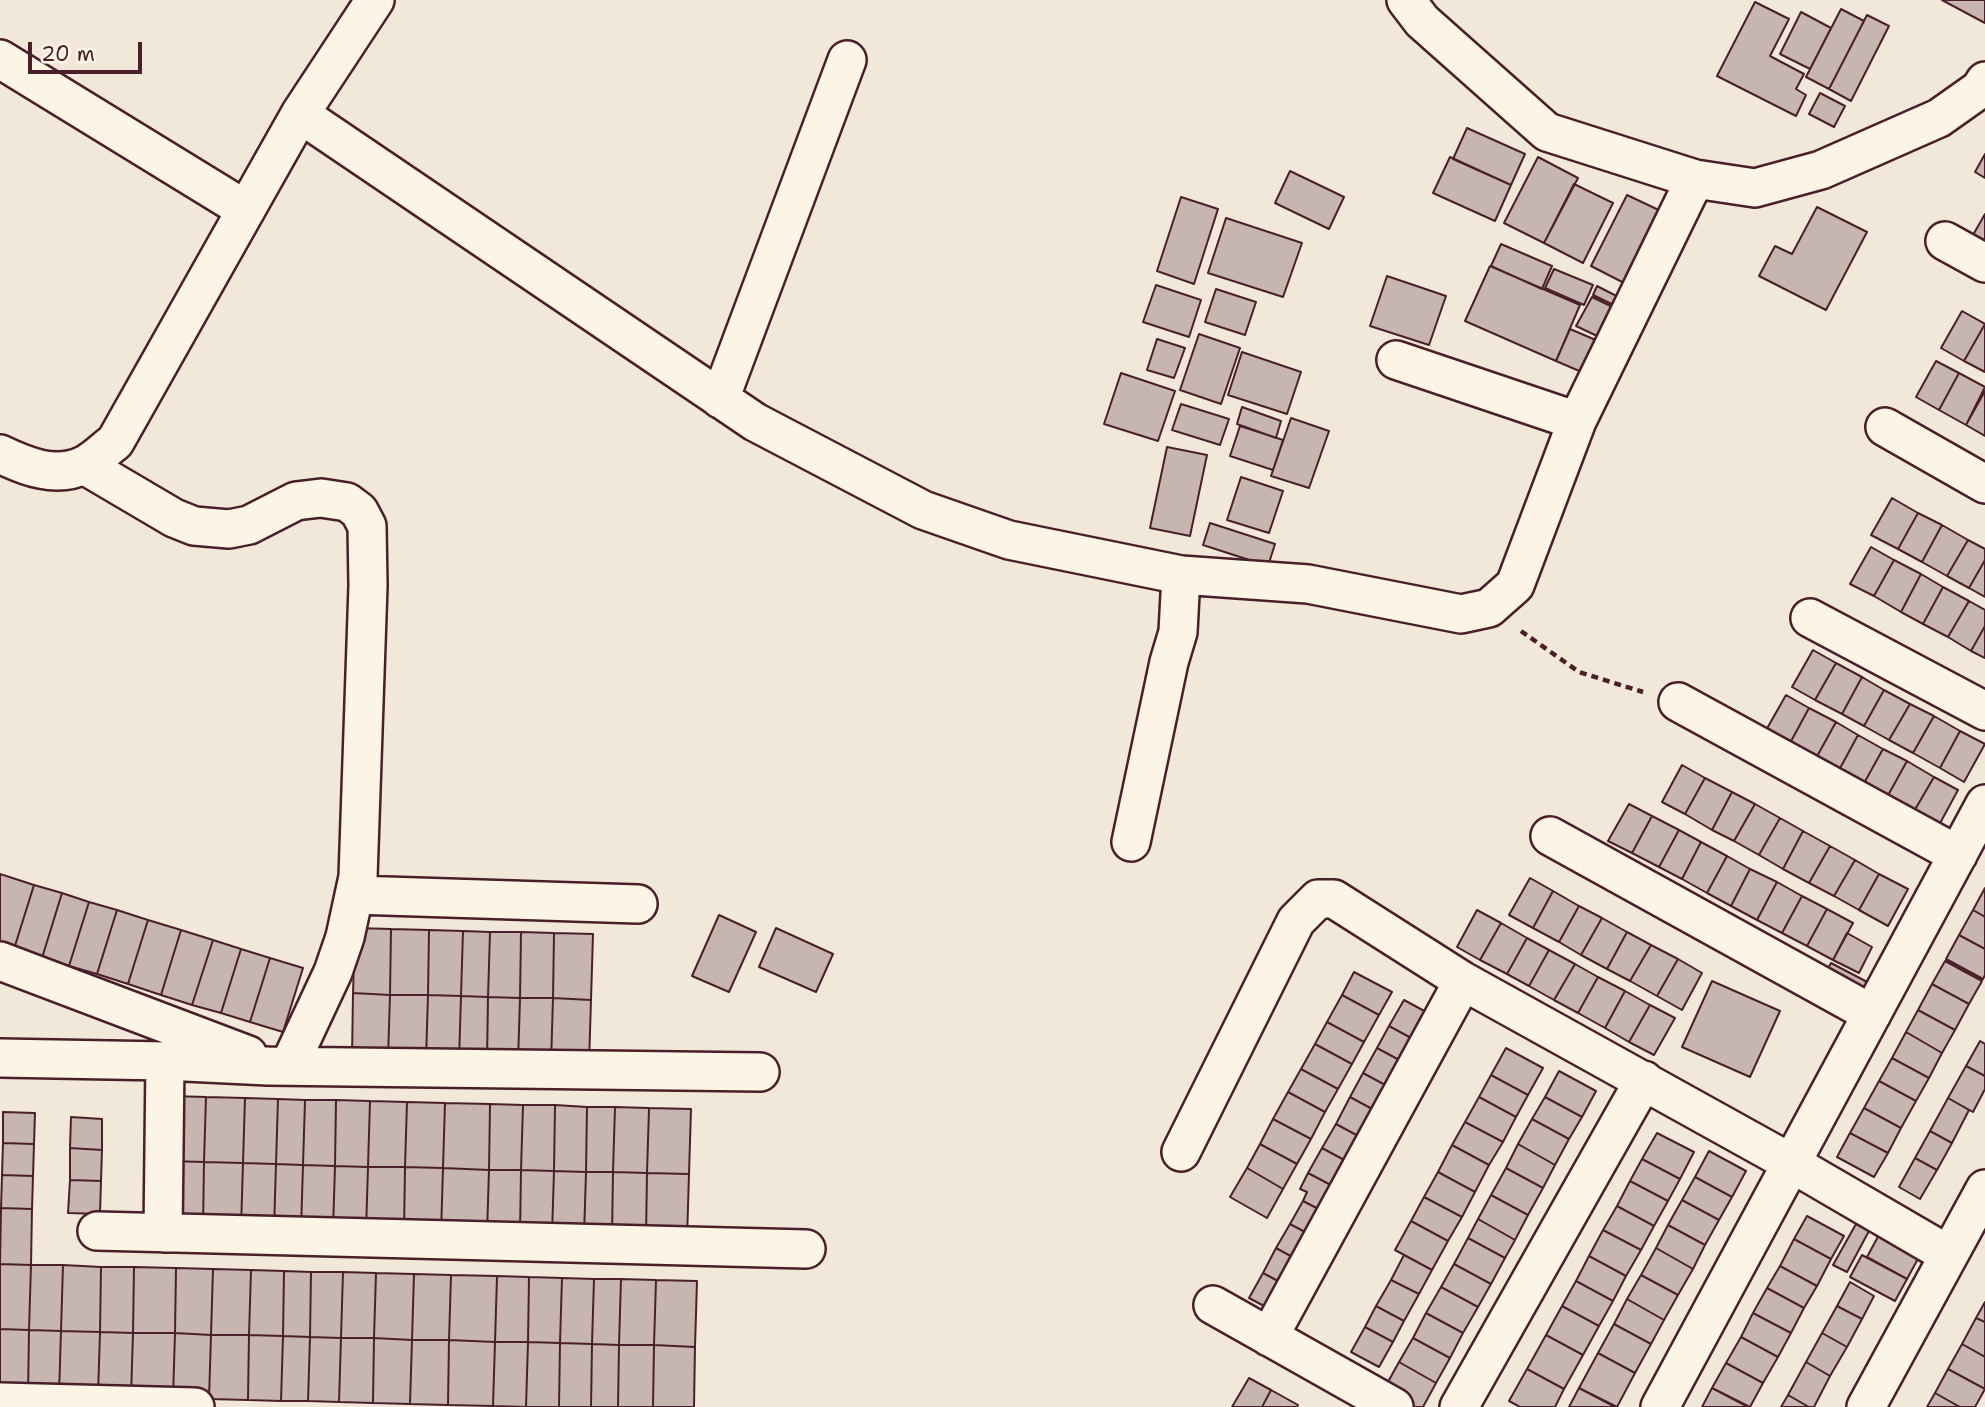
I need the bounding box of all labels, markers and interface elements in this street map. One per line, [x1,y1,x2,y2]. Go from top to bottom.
scale bar [32,28,145,72]
text: 20 m [41,40,95,68]

